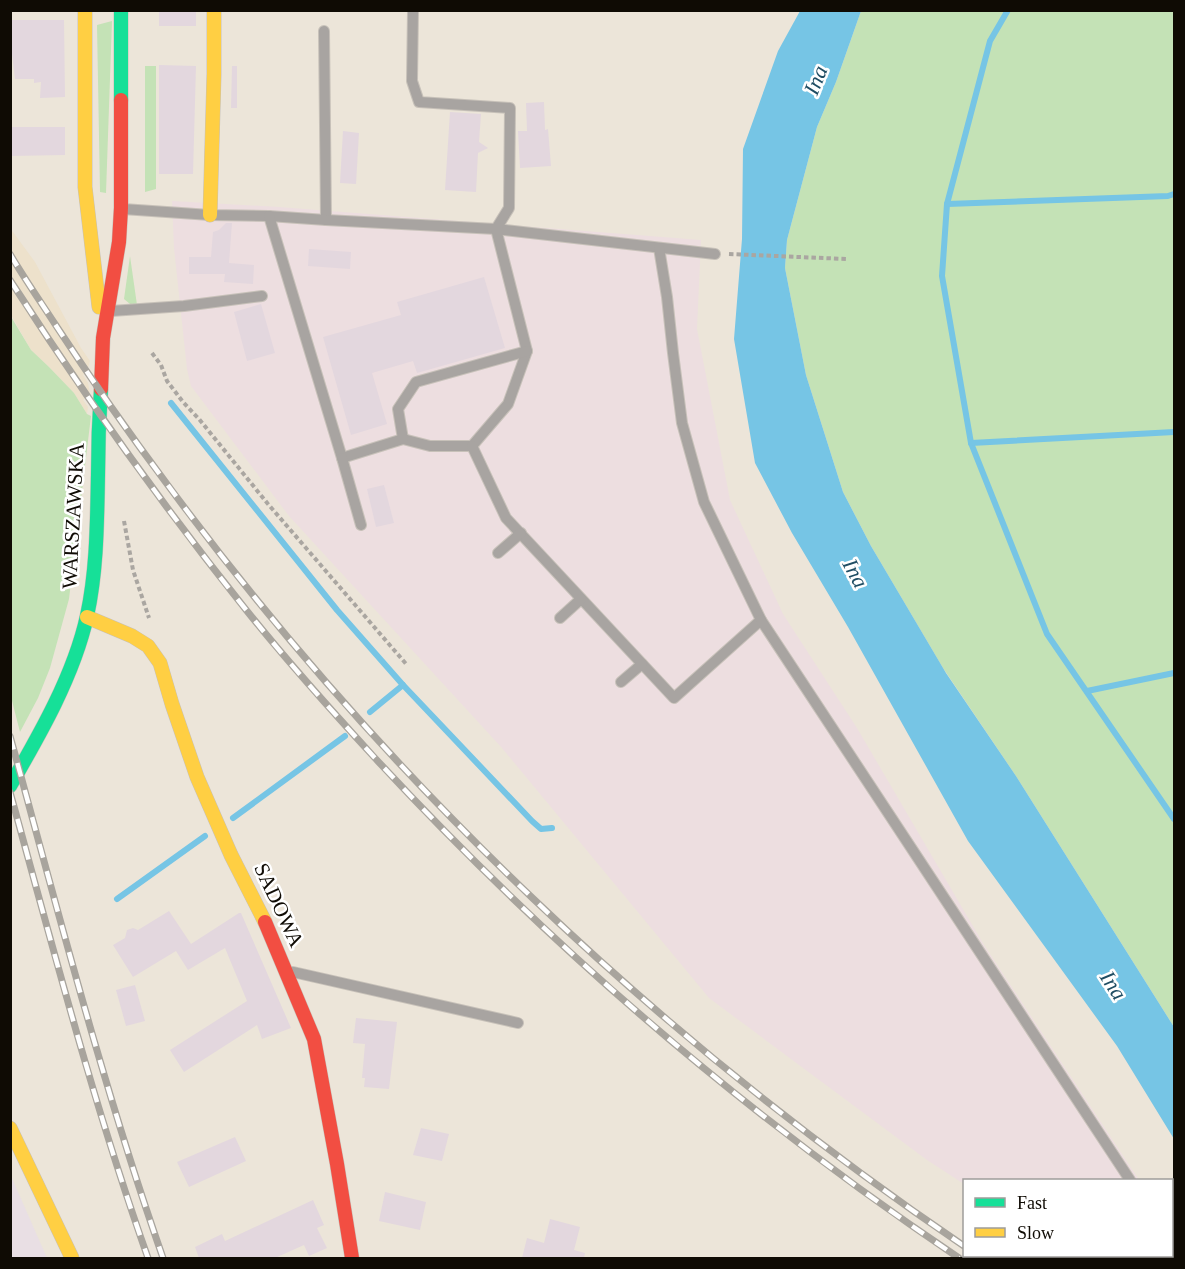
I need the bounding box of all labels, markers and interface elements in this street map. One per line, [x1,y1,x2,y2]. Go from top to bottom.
water label: Ina [798,62,833,99]
street label: WARSZAWSKA [57,441,89,590]
water label: Ina [837,554,873,592]
street label: SADOWA [249,859,309,952]
water label: Ina [1095,965,1132,1004]
legend [963,1179,1173,1257]
text: Fast [1017,1193,1047,1213]
text: Slow [1017,1223,1054,1243]

